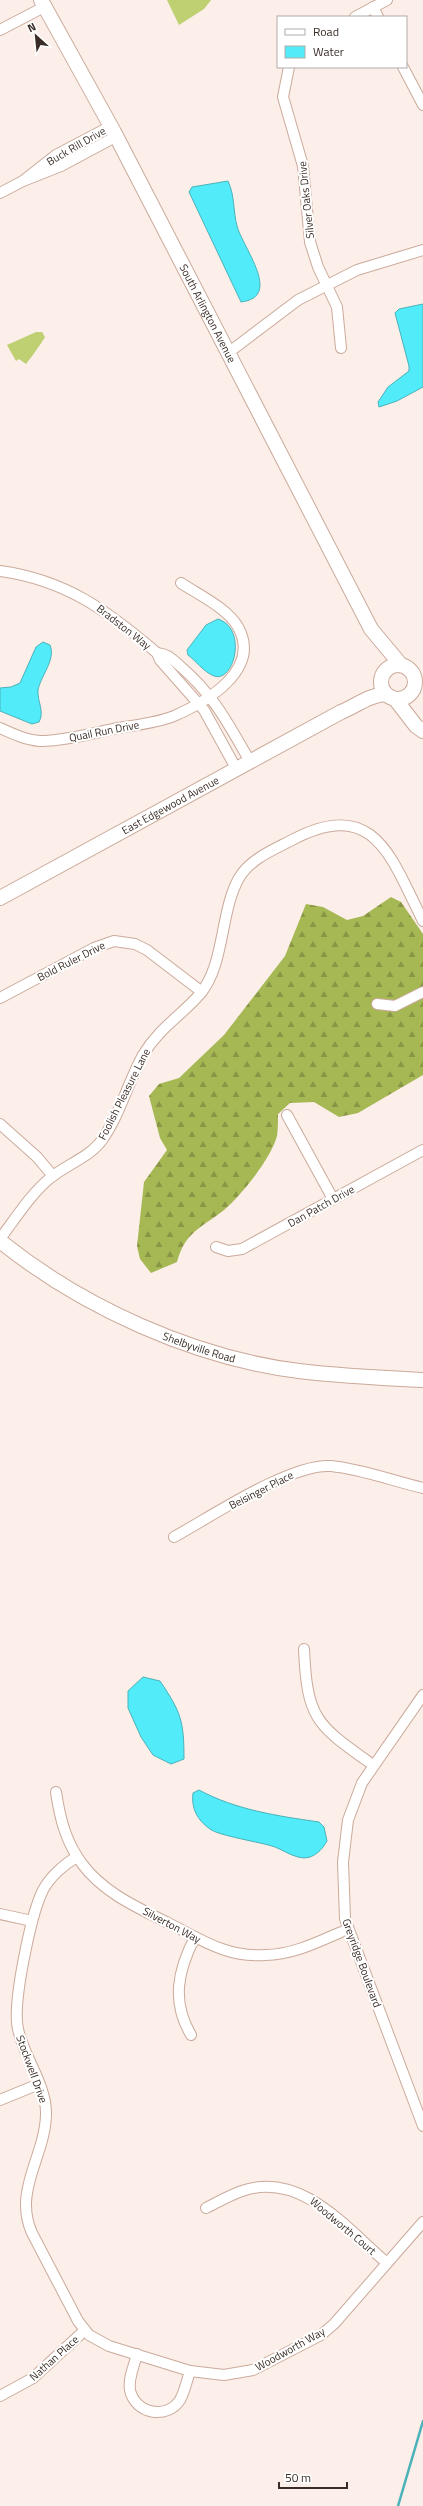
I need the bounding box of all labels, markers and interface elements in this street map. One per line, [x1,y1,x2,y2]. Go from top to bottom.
north arrow [16,16,56,56]
legend [277,16,407,68]
text: N [24,18,38,36]
text: Road [313,22,339,41]
text: Water [313,42,344,61]
street label: Buck Rill Drive [43,122,109,169]
street label: Silver Oaks Drive [294,160,318,239]
street label: South Arlington Avenue [176,261,240,366]
street label: Bradston Way [93,601,155,654]
street label: Quail Run Drive [68,716,141,746]
street label: East Edgewood Avenue [119,772,222,838]
street label: Bold Ruler Drive [34,937,108,985]
street label: Foolish Pleasure Lane [94,1045,154,1142]
street label: Dan Patch Drive [285,1181,358,1231]
street label: Shelbyville Road [160,1328,237,1367]
street label: Beisinger Place [226,1467,296,1513]
street label: Silverton Way [140,1903,205,1947]
street label: Greyridge Boulevard [338,1916,386,2010]
street label: Stockwell Drive [12,2033,52,2106]
street label: Woodworth Court [306,2193,380,2259]
street label: Woodworth Way [252,2323,328,2375]
street label: Nathan Place [26,2331,82,2384]
scale bar [279,2464,347,2490]
text: 50 m [285,2468,311,2487]

